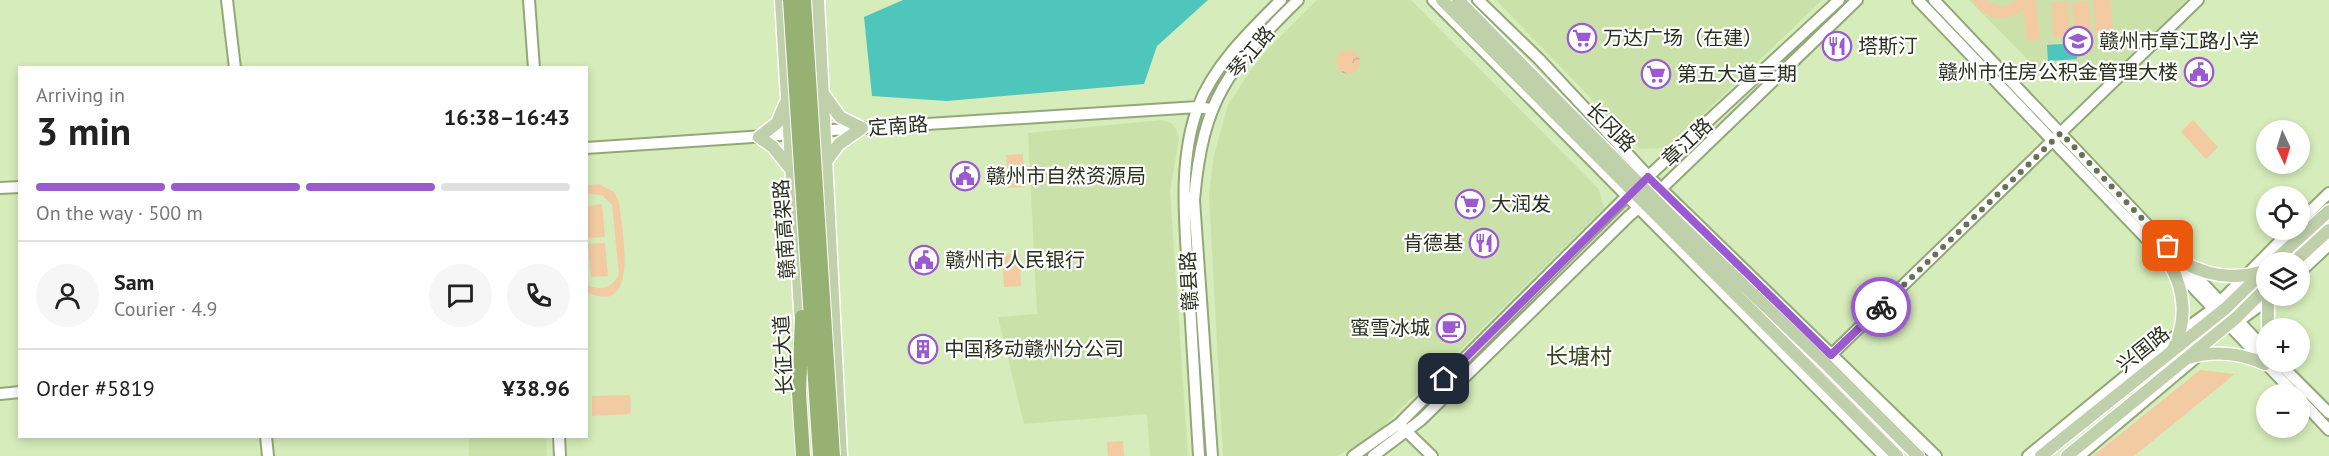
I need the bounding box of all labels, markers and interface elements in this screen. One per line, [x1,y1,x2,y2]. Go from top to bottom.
street label: 琴江路 [1222,21,1280,83]
supermarket icon: 万达广场（在建） [1566,22,1598,54]
place label: 万达广场（在建） [1603,25,1763,51]
school or university icon: 赣州市章江路小学 [2062,25,2094,57]
place label: 赣州市章江路小学 [2099,28,2259,54]
restaurant icon: 塔斯汀 [1821,30,1853,62]
place label: 塔斯汀 [1858,33,1918,59]
public building icon: 赣州市住房公积金管理大楼 [2183,56,2215,88]
supermarket icon: 第五大道三期 [1640,58,1672,90]
place label: 赣州市住房公积金管理大楼 [1938,59,2178,85]
place label: 第五大道三期 [1677,61,1797,87]
text: Arriving in [36,82,125,108]
street label: 长冈路 [1581,97,1641,157]
text: 16:38–16:43 [444,103,570,131]
text: 3 min [36,105,131,156]
street label: 定南路 [867,111,929,141]
street label: 章江路 [1656,112,1718,172]
north arrow [2256,120,2310,174]
map controls [2256,120,2310,438]
public building icon: 赣州市自然资源局 [949,160,981,192]
place label: 赣州市自然资源局 [986,163,1146,189]
street label: 赣南高架路 [768,178,800,280]
button: locate [2256,186,2310,240]
supermarket icon: 大润发 [1454,188,1486,220]
place label: 大润发 [1491,191,1551,217]
text: On the way · 500 m [36,200,203,226]
pin [2142,220,2193,271]
restaurant icon: 肯德基 [1468,227,1500,259]
icon: bag [2151,229,2184,262]
place label: 肯德基 [1403,230,1463,256]
public building icon: 赣州市人民银行 [908,244,940,276]
place label: 赣州市人民银行 [945,247,1085,273]
street label: 赣县路 [1174,250,1204,312]
button: layers [2256,252,2310,306]
button: person [36,264,99,327]
button: chat [429,264,492,327]
button: phone [507,264,570,327]
text: Sam [114,268,154,296]
courier [1851,277,1911,337]
icon: bike [1865,291,1898,324]
text: Courier · 4.9 [114,296,217,322]
cafe icon: 蜜雪冰城 [1435,312,1467,344]
street label: 长征大道 [768,314,798,396]
place label: 蜜雪冰城 [1350,315,1430,341]
button: + [2256,318,2310,372]
street label: 兴国路 [2112,320,2174,378]
building icon: 中国移动赣州分公司 [907,333,939,365]
place label: 中国移动赣州分公司 [944,336,1124,362]
district label: 长塘村 [1546,342,1612,370]
pin [1418,353,1469,404]
icon: home [1427,362,1460,395]
text: Order #5819 [36,374,155,402]
text: ¥38.96 [502,374,570,402]
button: − [2256,384,2310,438]

